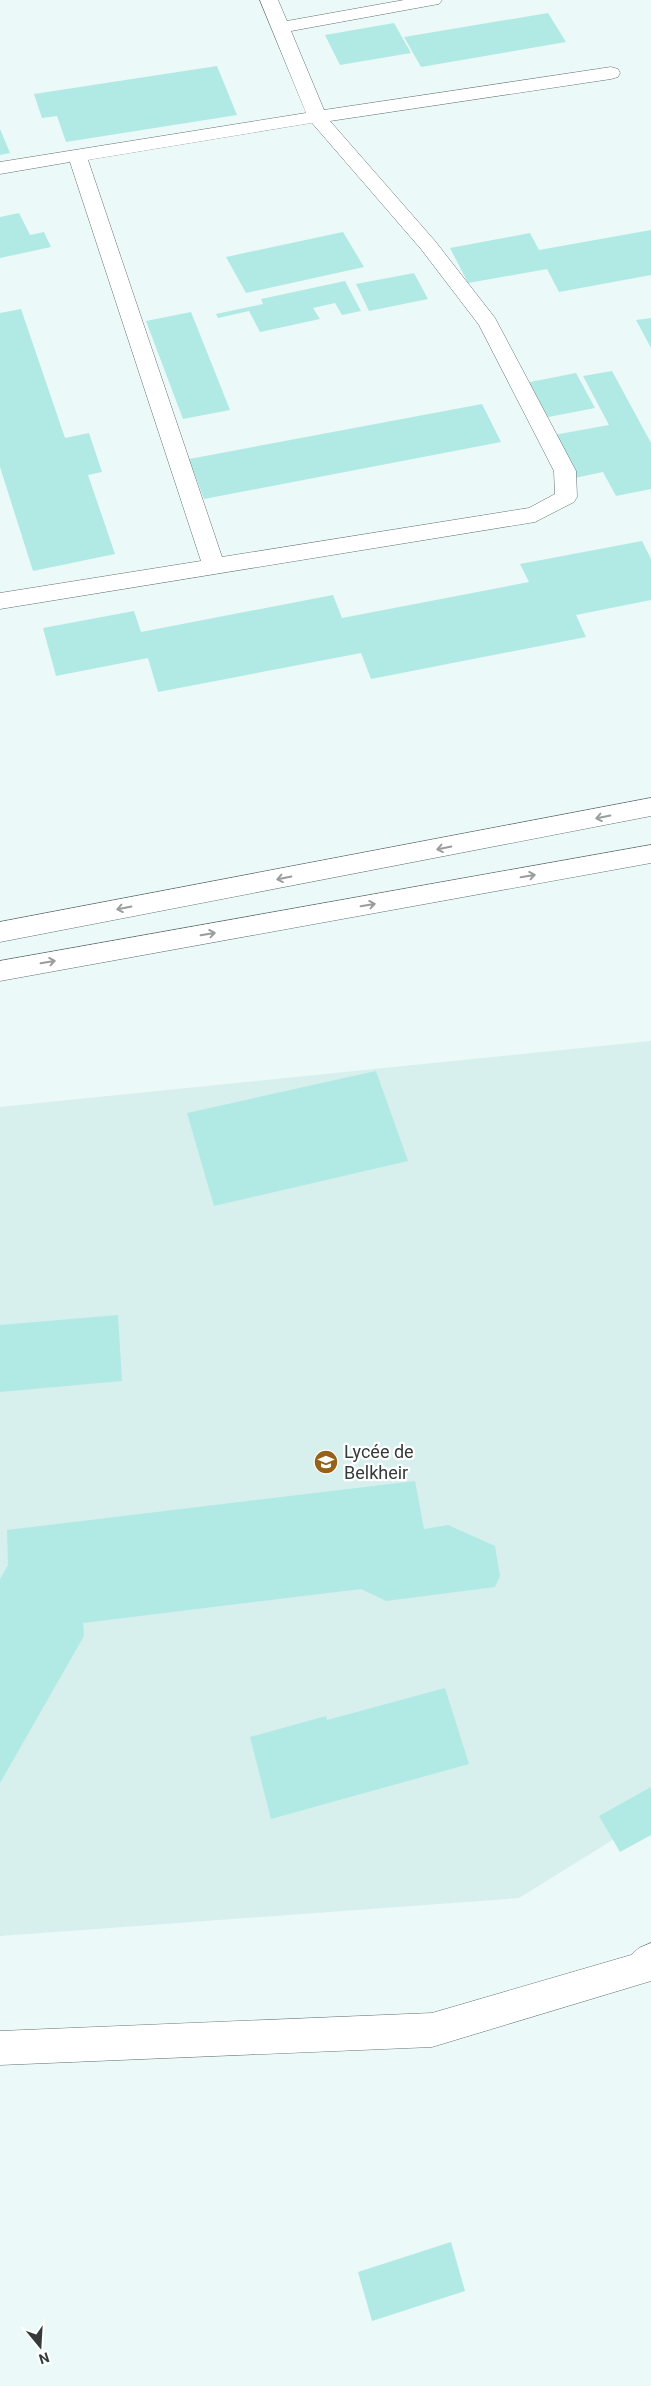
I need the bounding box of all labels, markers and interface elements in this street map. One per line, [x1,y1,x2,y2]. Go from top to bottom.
one-way arrow [596,813,612,823]
one-way arrow [436,843,452,853]
one-way arrow [519,871,535,881]
one-way arrow [276,874,292,883]
one-way arrow [359,900,375,910]
one-way arrow [117,904,133,914]
one-way arrow [200,928,216,938]
one-way arrow [40,957,56,967]
place label: Lycée de Belkheir [344,1441,414,1483]
school or university icon: Lycée de Belkheir [313,1449,339,1475]
north arrow [15,2321,65,2371]
text: N [37,2349,51,2368]

